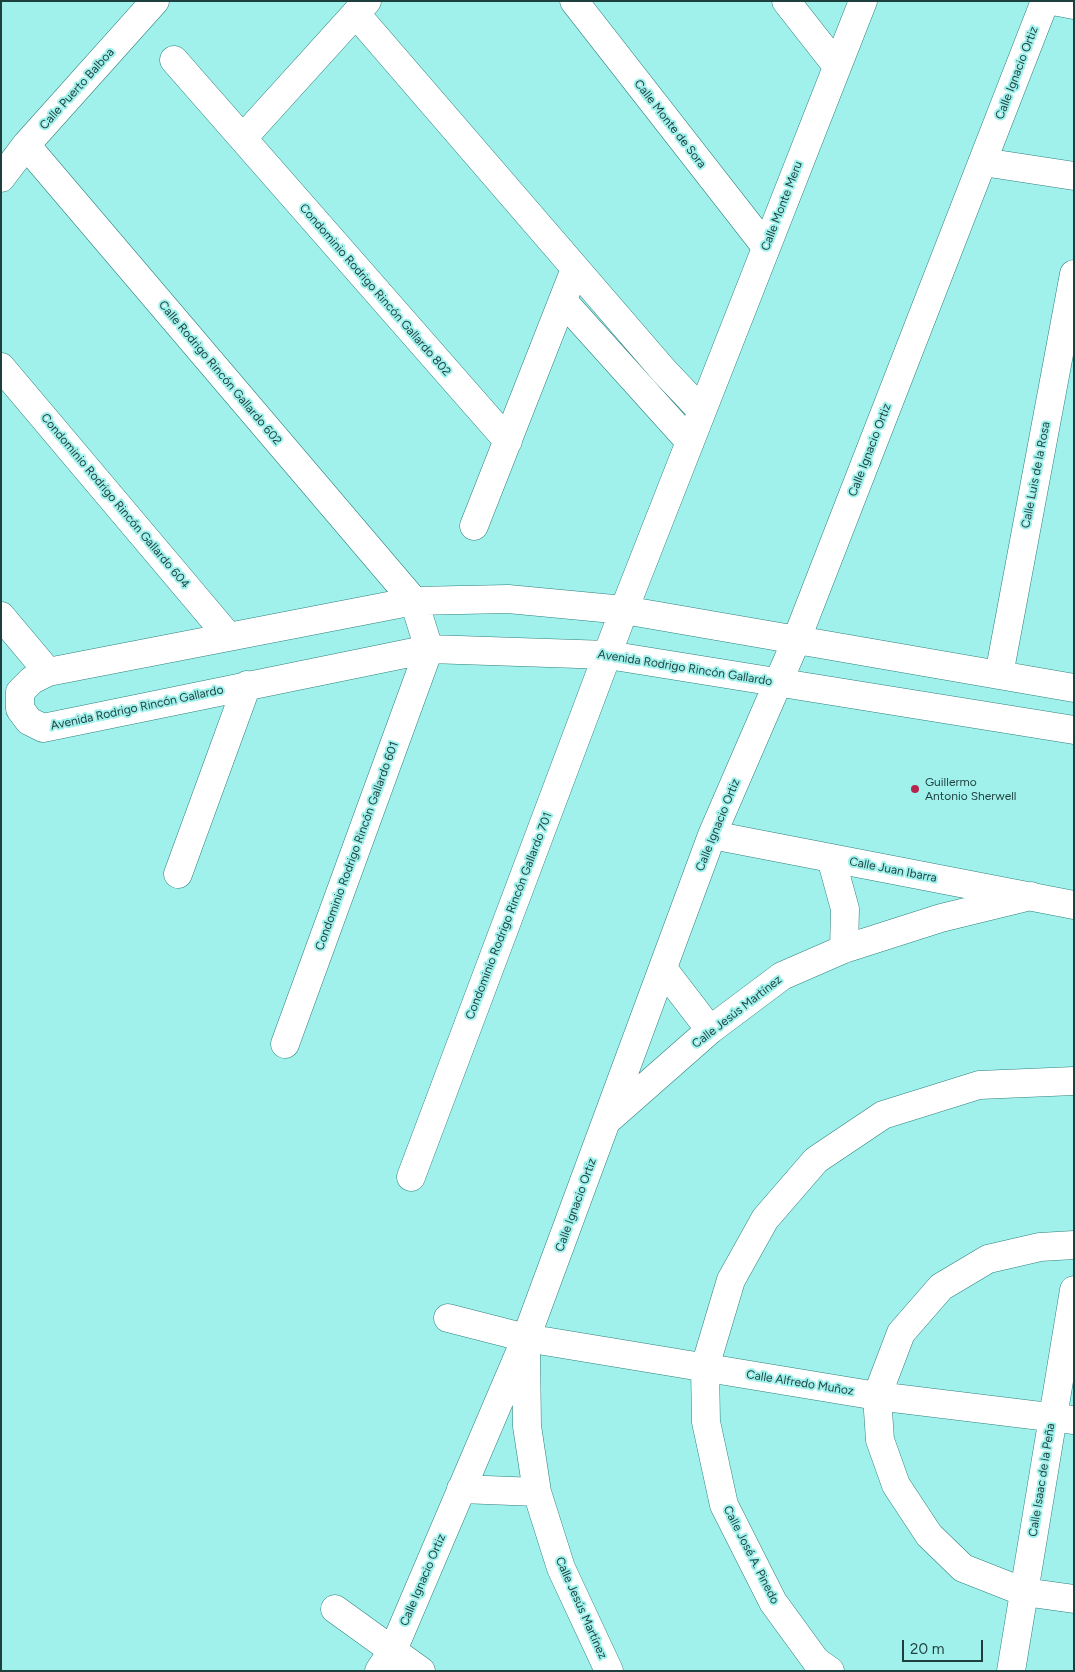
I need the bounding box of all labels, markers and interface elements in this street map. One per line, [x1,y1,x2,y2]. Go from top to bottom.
street label: Calle Ignacio Ortiz [993,24,1041,122]
street label: Calle Puerto Balboa [37,45,117,133]
street label: Calle Monte de Sora [631,77,709,171]
street label: Calle Monte Meru [758,159,806,253]
street label: Condominio Rodrigo Rincón Gallardo 802 [296,201,454,379]
street label: Calle Rodrigo Rincón Gallardo 602 [155,298,285,448]
street label: Calle Ignacio Ortiz [846,401,894,499]
street label: Condominio Rodrigo Rincón Gallardo 604 [38,411,192,591]
street label: Calle Luis de la Rosa [1019,420,1053,530]
street label: Avenida Rodrigo Rincón Gallardo [597,647,773,689]
street label: Avenida Rodrigo Rincón Gallardo [49,683,225,733]
street label: Condominio Rodrigo Rincón Gallardo 601 [312,740,402,952]
place label: Guillermo Antonio Sherwell [925,775,1016,803]
street label: Calle Ignacio Ortiz [693,777,743,873]
marker: Guillermo Antonio Sherwell [909,783,921,795]
street label: Condominio Rodrigo Rincón Gallardo 701 [463,810,555,1022]
street label: Calle Juan Ibarra [848,854,938,886]
street label: Calle Jesús Martínez [689,972,785,1052]
street label: Calle Ignacio Ortiz [552,1156,600,1254]
street label: Calle Alfredo Muñoz [745,1367,855,1399]
street label: Calle Isaac de la Peña [1026,1422,1058,1538]
street label: Calle José A. Pinedo [720,1503,782,1607]
street label: Calle Ignacio Ortiz [397,1532,449,1628]
street label: Calle Jesús Martínez [552,1555,610,1661]
scale bar [905,1630,986,1662]
text: 20 m [910,1640,944,1658]

